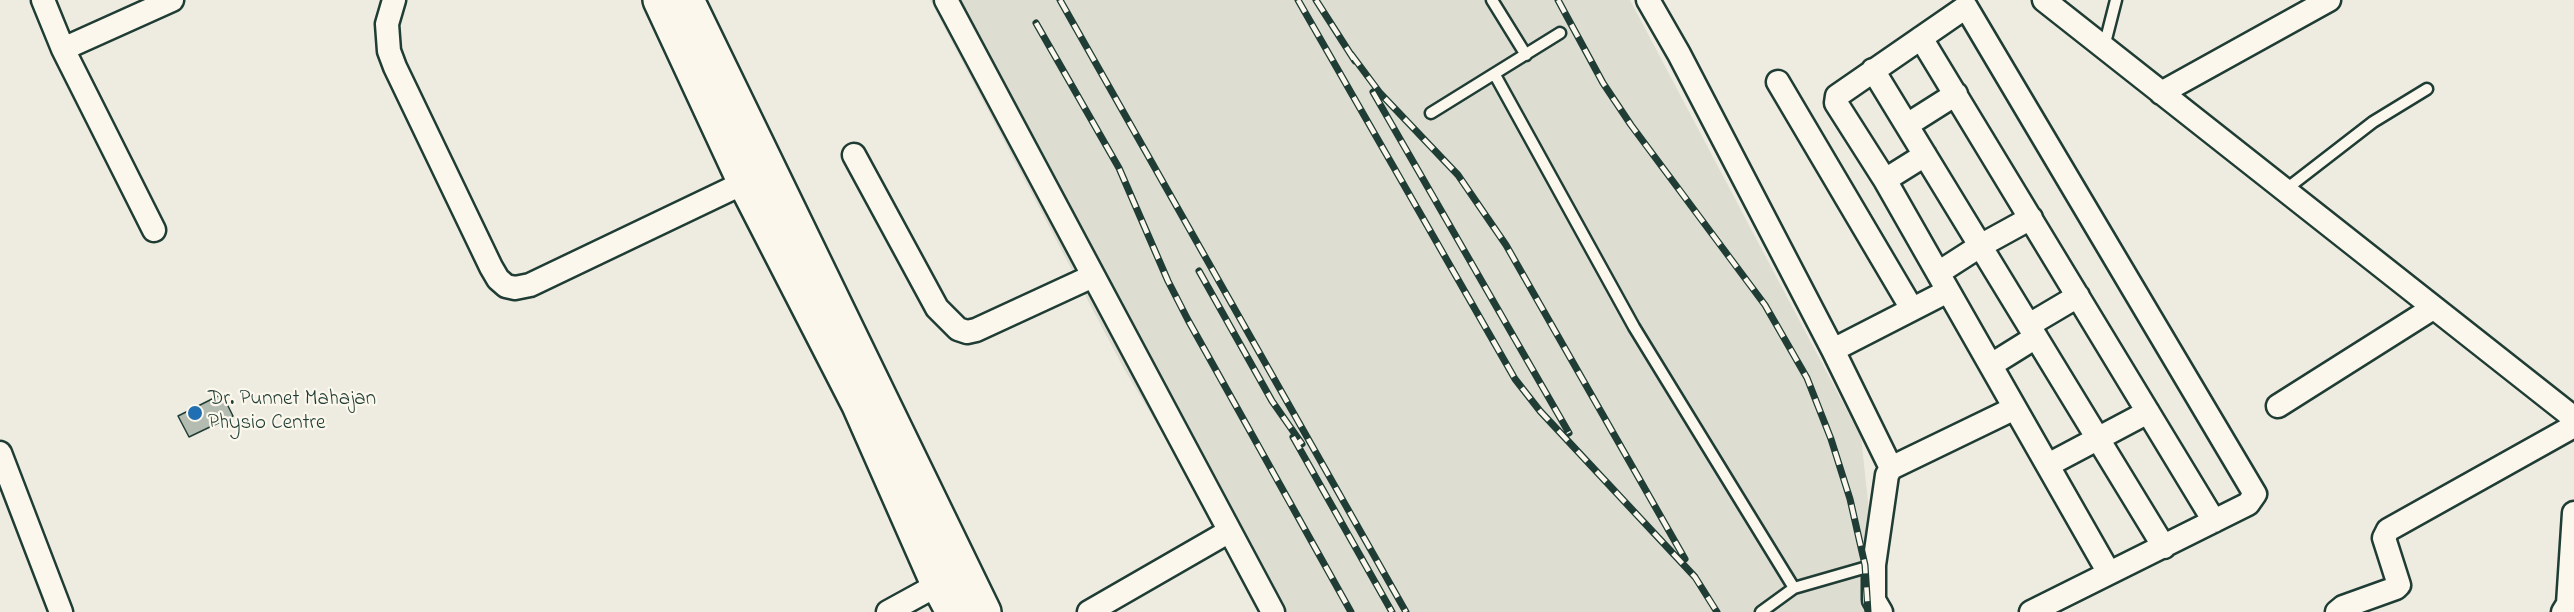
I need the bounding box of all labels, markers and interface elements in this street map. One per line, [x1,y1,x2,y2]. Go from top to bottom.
place label: Dr. Punnet Mahajan Physio Centre [208,388,376,438]
marker: Dr. Punnet Mahajan Physio Centre [186,404,204,422]

